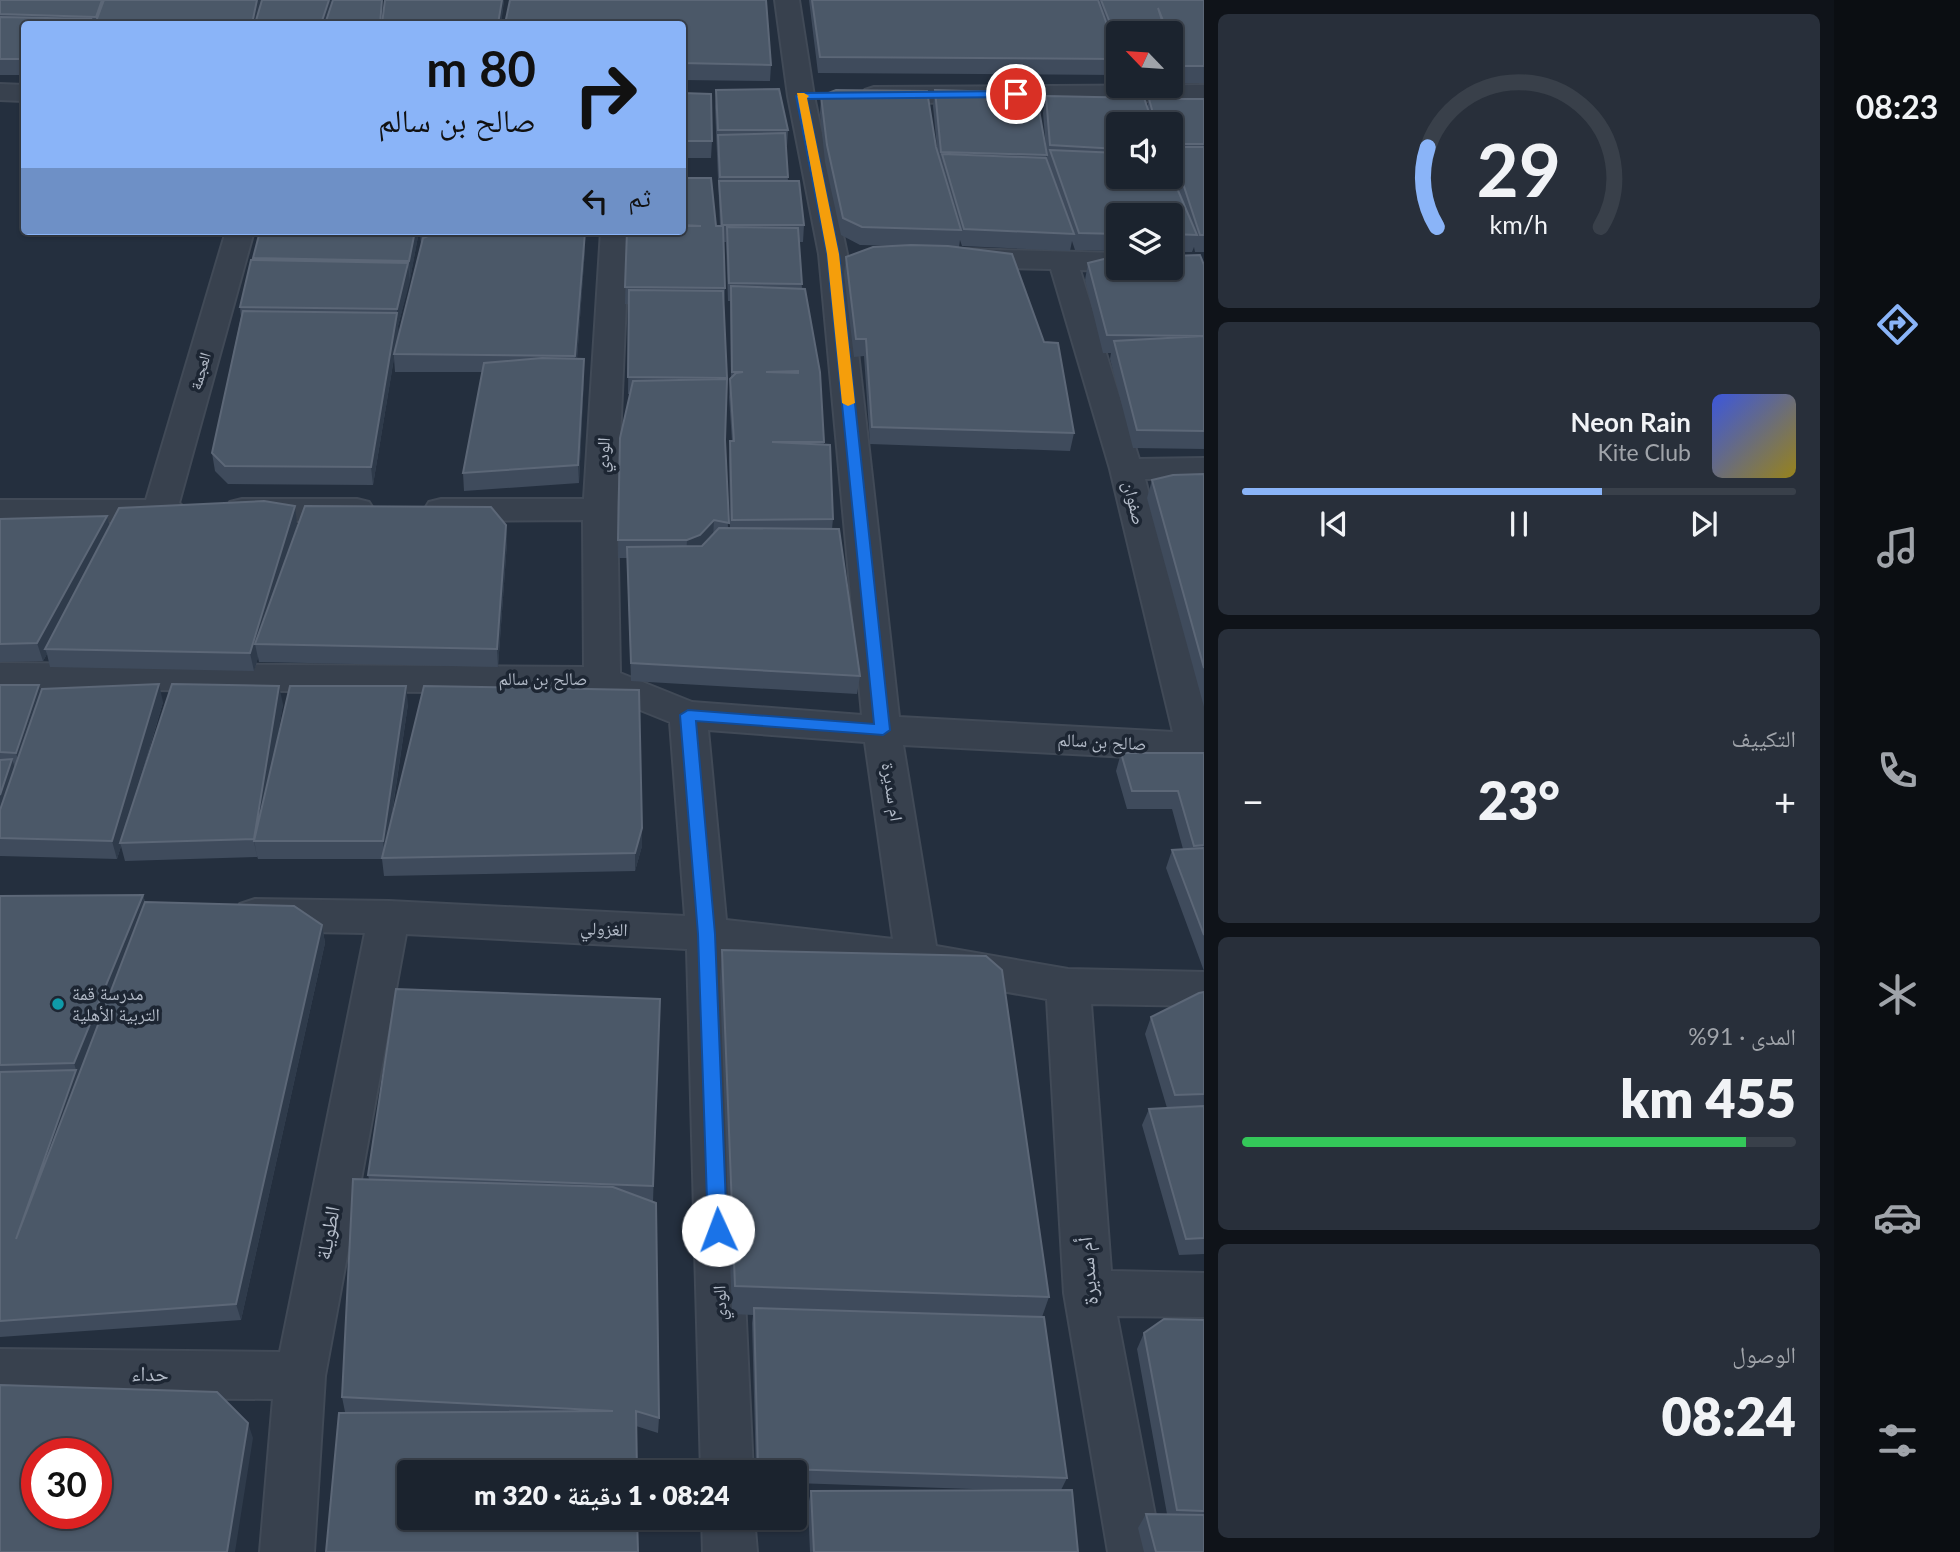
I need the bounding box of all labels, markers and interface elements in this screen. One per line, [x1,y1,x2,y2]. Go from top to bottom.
north arrow [1106,21,1183,98]
map controls [1106,21,1183,280]
text: 80 m [426,39,536,97]
icon: right [560,49,651,140]
pin [986,64,1046,124]
icon: arrive [997,75,1035,113]
text: 08:23 [1856,87,1938,126]
text: صالح بن سالم [378,100,536,139]
button: sound [1106,112,1183,189]
text: 29 [1477,125,1561,213]
text: ثم [628,181,651,213]
icon: left [576,182,614,220]
button: layers [1106,203,1183,280]
text: km/h [1490,209,1548,239]
icon: directions [1873,300,1922,349]
street label: العجمة [185,350,214,392]
text: Neon Rain [1571,406,1691,438]
street label: الودي [590,437,618,473]
text: Kite Club [1598,438,1691,466]
street label: صفوان [1118,479,1151,527]
icon: previous [1315,505,1353,543]
icon: pause [1500,505,1538,543]
icon: next [1685,505,1723,543]
icon: music [1873,523,1922,572]
street label: صالح بن سالم [499,667,587,691]
text: التكييف [1731,724,1796,752]
street label: صالح بن سالم [1057,728,1147,756]
icon: phone [1873,746,1922,795]
street label: ام سديرة [876,761,908,823]
text: 23° [1478,769,1560,831]
text: − [1242,778,1264,824]
text: + [1774,778,1796,824]
street label: الغزولي [580,916,628,945]
icon: climate [1873,970,1922,1019]
place label: مدرسة قمة التربية الأهلية [72,982,160,1026]
marker: مدرسة قمة التربية الأهلية [50,996,66,1012]
text: المدى · 91% [1688,1022,1796,1050]
text: 455 km [1620,1067,1796,1129]
position arrow [681,1193,755,1267]
icon: car [1873,1193,1922,1242]
street label: الطويلة [309,1204,344,1262]
street label: أم سديرة [1071,1236,1105,1306]
street label: الودي [707,1285,735,1321]
text: الوصول [1732,1340,1796,1368]
street label: حداء [131,1360,169,1385]
text: 08:24 [1662,1385,1796,1447]
icon: filters [1873,1416,1922,1465]
speed limit sign: 30 [21,1438,112,1529]
text: 08:24 · 1 دقيقة · 320 m [474,1479,730,1511]

